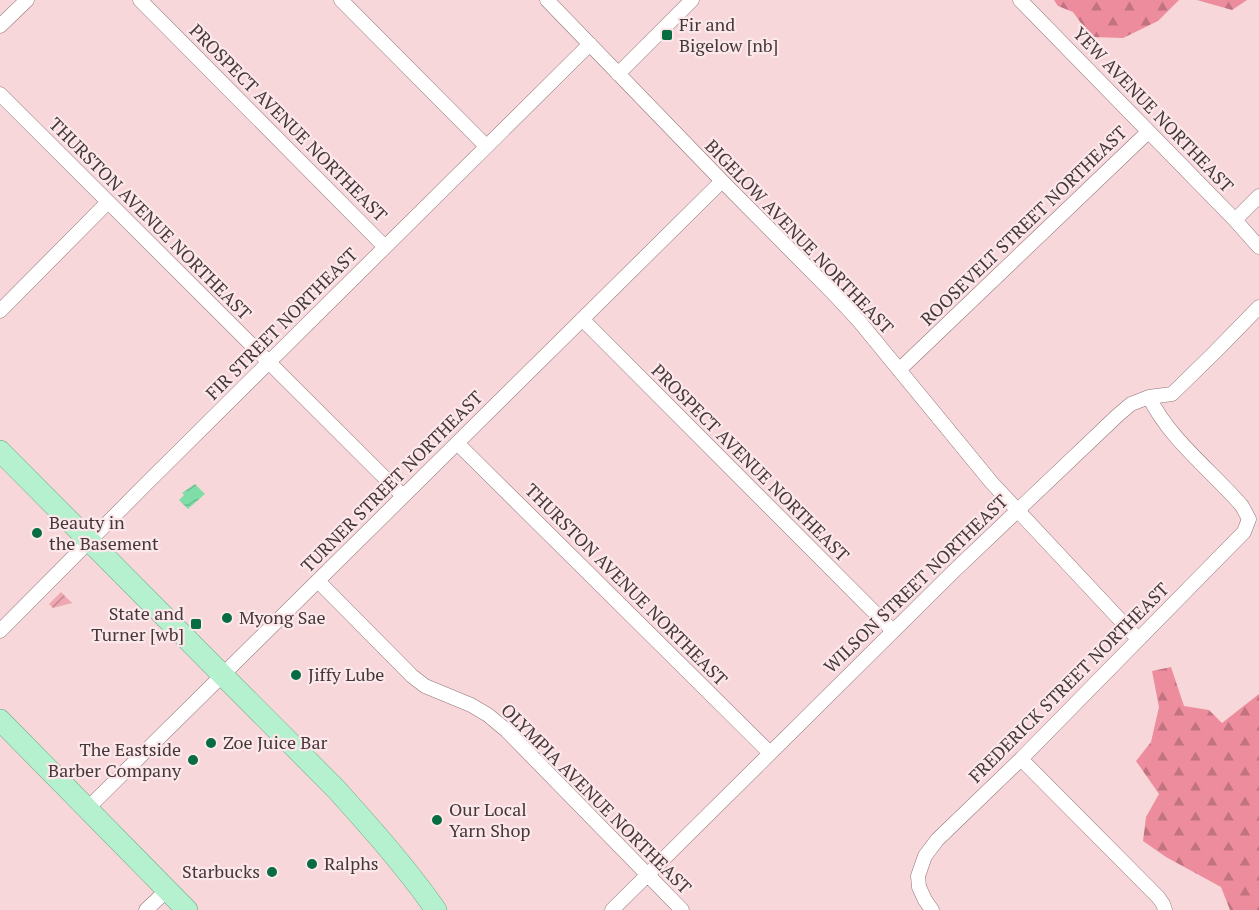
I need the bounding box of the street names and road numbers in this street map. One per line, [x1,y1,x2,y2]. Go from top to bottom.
street label: PROSPECT AVENUE NORTHEAST [185,18,393,226]
street label: YEW AVENUE NORTHEAST [1068,21,1239,197]
street label: THURSTON AVENUE NORTHEAST [44,112,257,325]
street label: ROOSEVELT STREET NORTHEAST [915,120,1132,330]
street label: BIGELOW AVENUE NORTHEAST [700,134,899,339]
street label: FIR STREET NORTHEAST [200,242,362,404]
street label: PROSPECT AVENUE NORTHEAST [647,358,855,566]
street label: TURNER STREET NORTHEAST [295,385,487,577]
street label: THURSTON AVENUE NORTHEAST [520,478,733,691]
street label: WILSON STREET NORTHEAST [818,489,1013,678]
street label: FREDERICK STREET NORTHEAST [963,577,1174,788]
street label: OLYMPIA AVENUE NORTHEAST [496,698,697,899]

